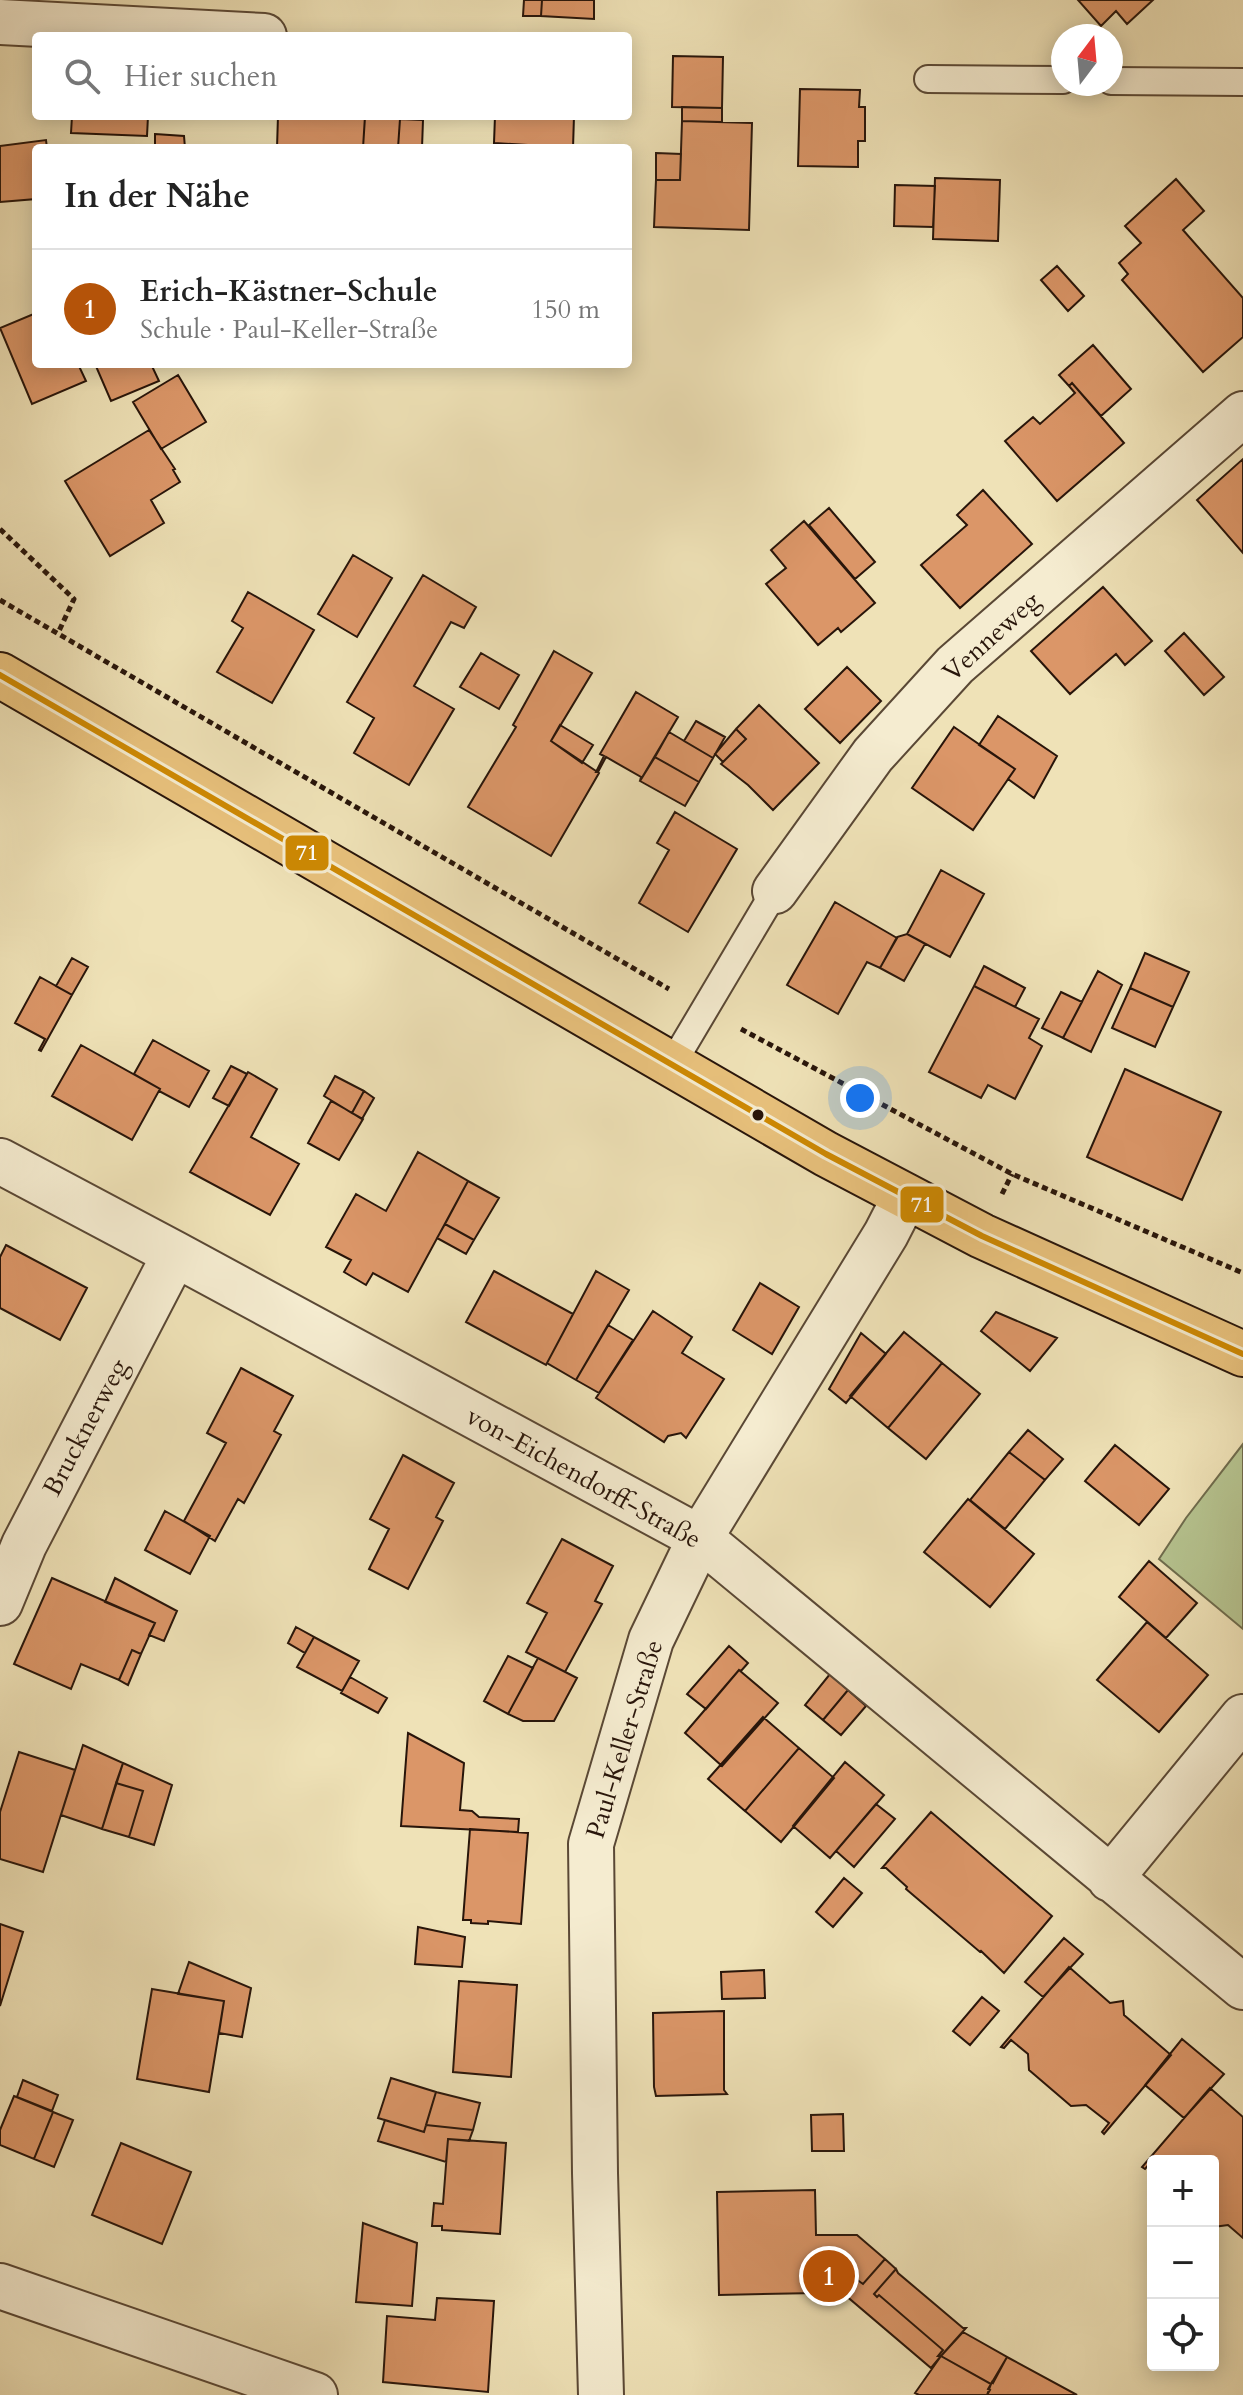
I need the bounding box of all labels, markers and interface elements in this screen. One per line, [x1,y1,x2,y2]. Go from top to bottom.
north arrow [1051,24,1123,96]
search box [32,32,632,120]
icon: search [60,54,104,98]
text: Hier suchen [124,56,277,97]
text: In der Nähe [64,173,250,219]
text: Erich-Kästner-Schule [140,271,438,312]
text: 1 [83,292,97,327]
text: 150 m [531,292,600,327]
text: Schule · Paul-Keller-Straße [140,312,438,347]
street label: Venneweg [935,583,1048,689]
line badge: 71 [284,834,330,872]
text: 71 [296,838,318,868]
your location [840,1078,880,1118]
unlabelled marker [750,1107,766,1123]
line badge: 71 [899,1185,945,1224]
text: 71 [911,1190,933,1220]
street label: Brucknerweg [35,1352,136,1502]
street label: von-Eichendorff-Straße [460,1398,707,1557]
street label: Paul-Keller-Straße [578,1636,671,1843]
map controls [1147,2155,1219,2371]
button: + [1147,2155,1219,2227]
button: − [1147,2227,1219,2299]
pin: 1 [803,2246,855,2306]
button: locate [1147,2299,1219,2371]

